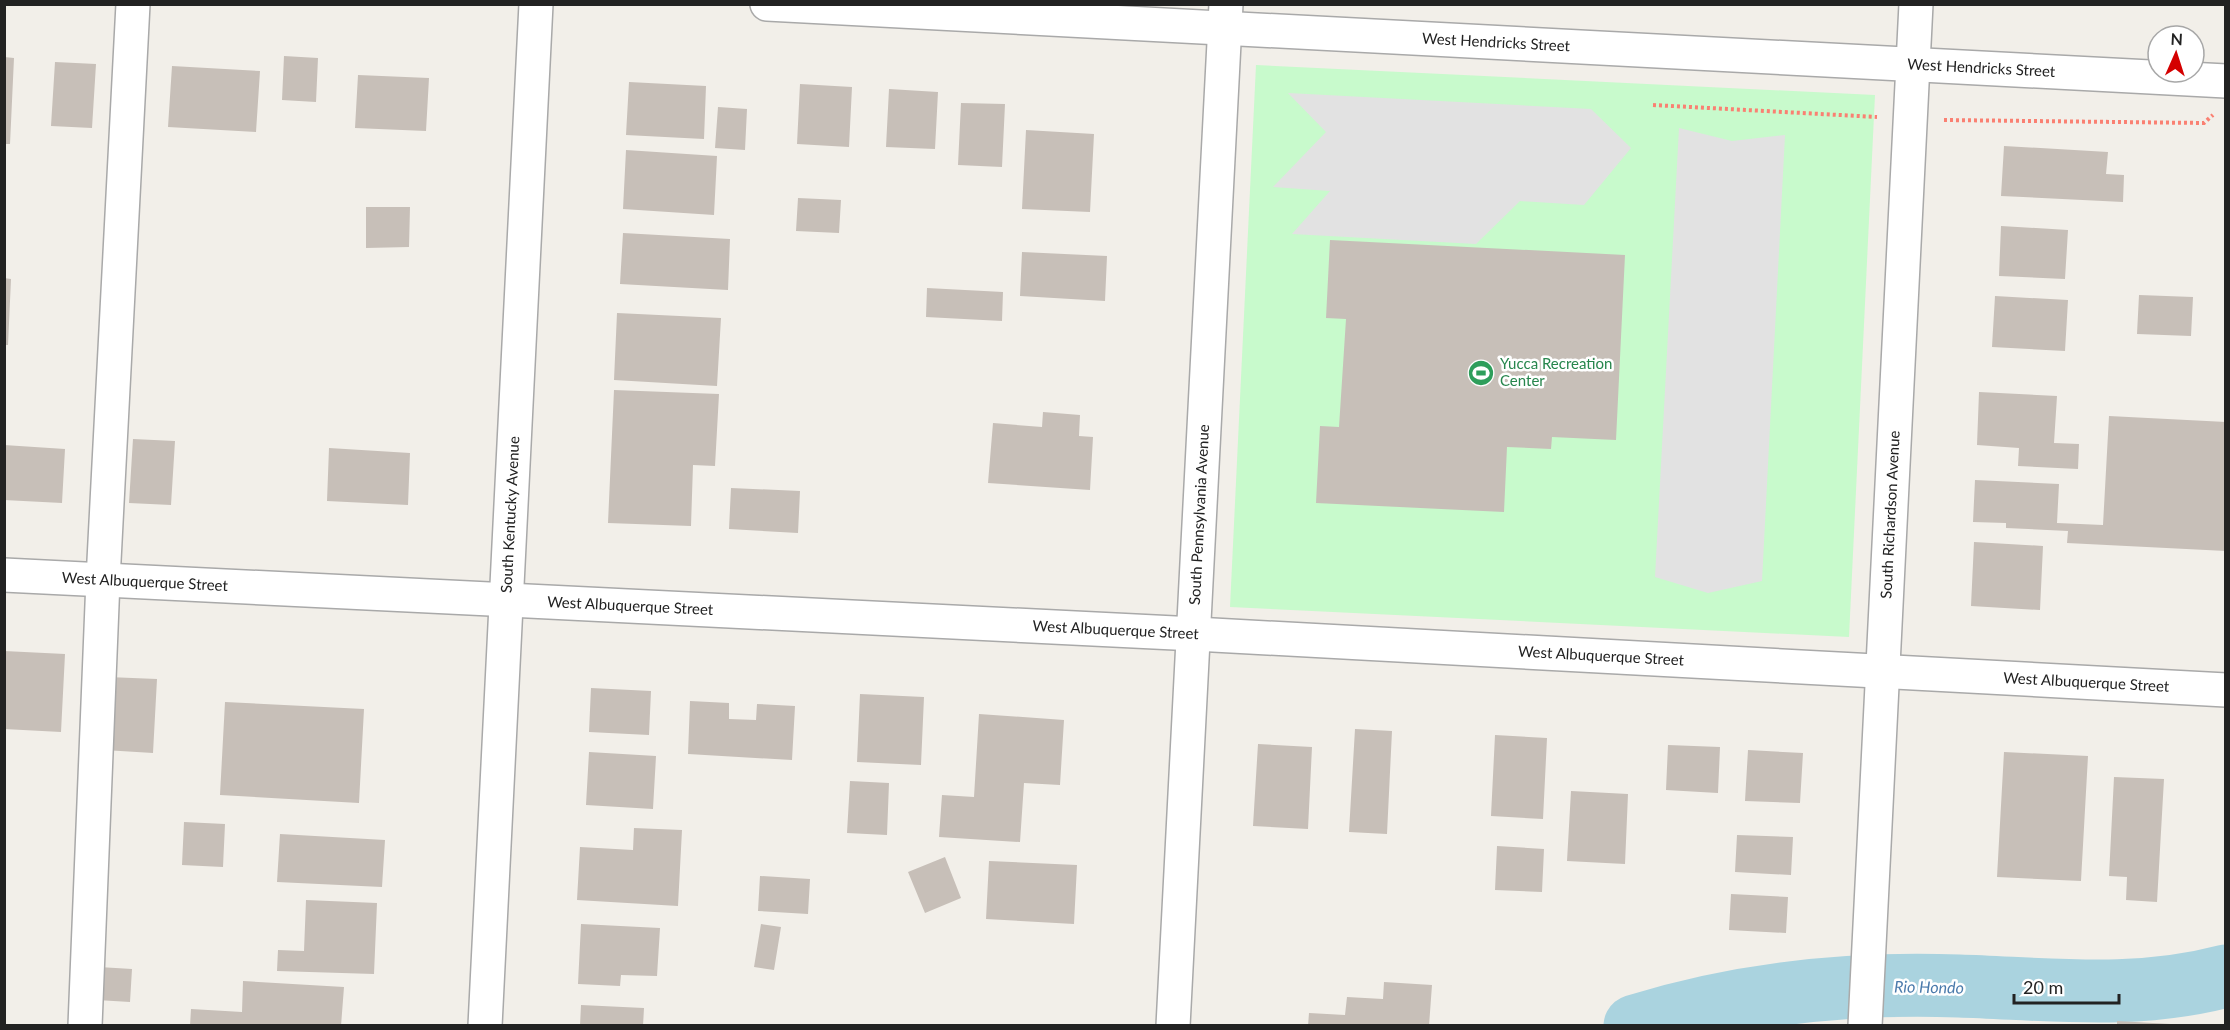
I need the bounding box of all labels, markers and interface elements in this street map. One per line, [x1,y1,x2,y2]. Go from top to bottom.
north arrow [2146,24,2206,84]
street label: West Hendricks Street [1422,29,1571,54]
text: N [2170,29,2183,48]
street label: West Hendricks Street [1907,54,2056,80]
place label: Yucca Recreation Center [1500,354,1612,389]
sports icon: Yucca Recreation Center [1466,358,1496,388]
street label: South Pennsylvania Avenue [1185,424,1212,606]
street label: South Richardson Avenue [1876,430,1903,599]
street label: South Kentucky Avenue [497,436,522,593]
street label: West Albuquerque Street [61,568,229,594]
street label: West Albuquerque Street [547,592,714,618]
street label: West Albuquerque Street [1032,616,1200,642]
street label: West Albuquerque Street [1517,642,1685,669]
street label: West Albuquerque Street [2003,668,2170,695]
scale bar [2014,967,2119,1005]
water label: Rio Hondo [1894,976,1964,997]
text: 20 m [2023,976,2063,998]

